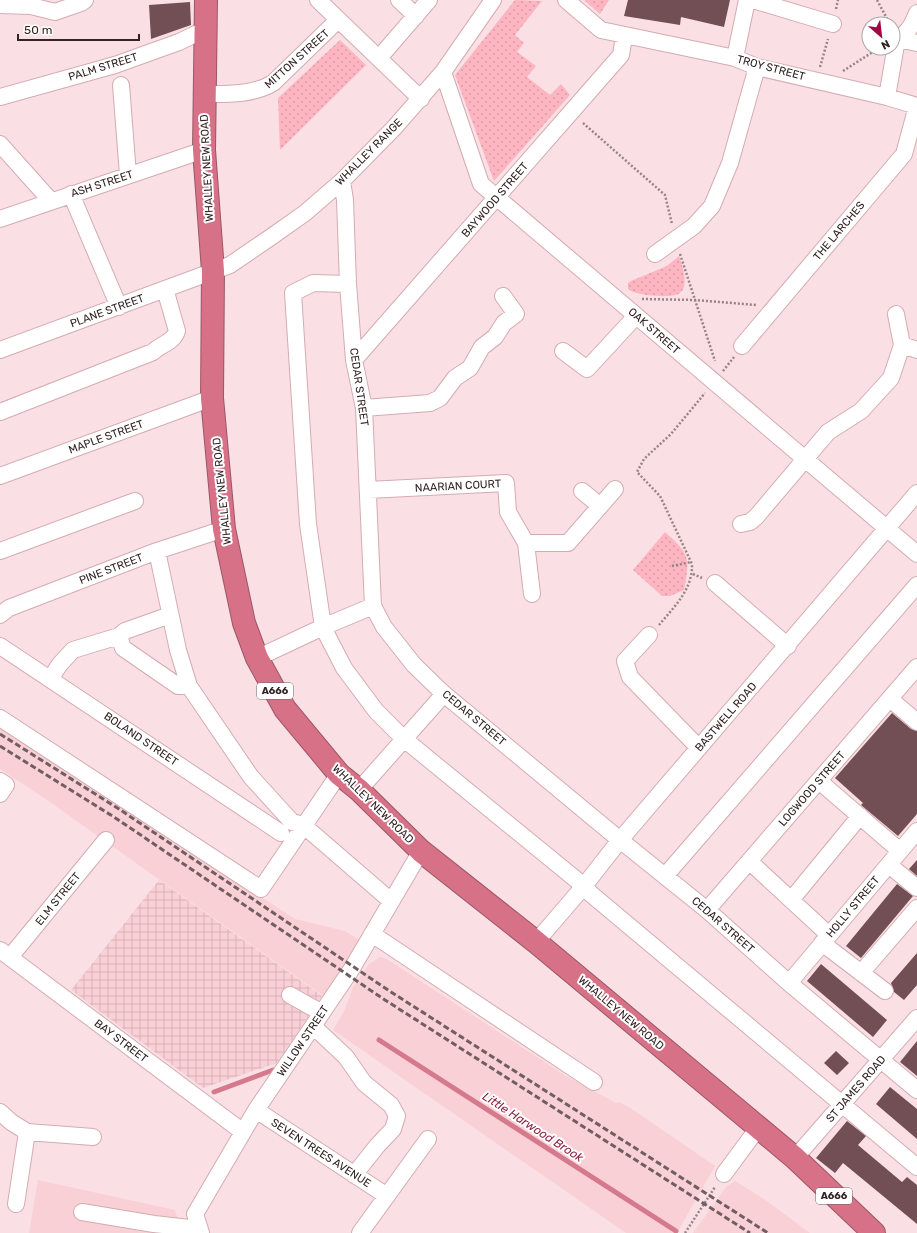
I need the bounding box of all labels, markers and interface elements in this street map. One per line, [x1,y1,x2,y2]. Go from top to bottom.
scale bar [18,16,139,42]
north arrow [861,16,901,56]
text: 50 m [24,23,52,37]
street label: MITTON STREET [262,26,332,91]
text: N [879,37,892,52]
street label: PALM STREET [67,50,140,84]
street label: TROY STREET [735,53,807,84]
street label: WHALLEY NEW ROAD [198,114,216,222]
street label: WHALLEY RANGE [333,116,405,188]
street label: BAYWOOD STREET [459,159,531,240]
street label: ASH STREET [69,168,135,200]
street label: THE LARCHES [811,199,868,263]
street label: PLANE STREET [68,291,146,330]
street label: OAK STREET [626,305,683,357]
street label: CEDAR STREET [347,347,371,428]
street label: MAPLE STREET [67,417,146,457]
street label: WHALLEY NEW ROAD [210,437,234,545]
street label: NAARIAN COURT [415,477,502,495]
street label: PINE STREET [77,551,145,587]
street label: BASTWELL ROAD [692,680,760,754]
road number: A666 [257,683,293,699]
street label: CEDAR STREET [440,688,509,749]
street label: BOLAND STREET [102,709,181,769]
street label: LOGWOOD STREET [776,748,848,829]
street label: WHALLEY NEW ROAD [330,762,416,846]
street label: ELM STREET [33,869,84,928]
street label: HOLLY STREET [824,873,883,940]
street label: CEDAR STREET [689,894,757,956]
street label: WHALLEY NEW ROAD [576,973,666,1053]
street label: WILLOW STREET [274,1003,332,1079]
street label: BAY STREET [92,1017,151,1066]
street label: ST JAMES ROAD [823,1053,889,1125]
water label: Little Harwood Brook [480,1089,587,1165]
street label: SEVEN TREES AVENUE [269,1116,374,1190]
road number: A666 [816,1188,852,1204]

